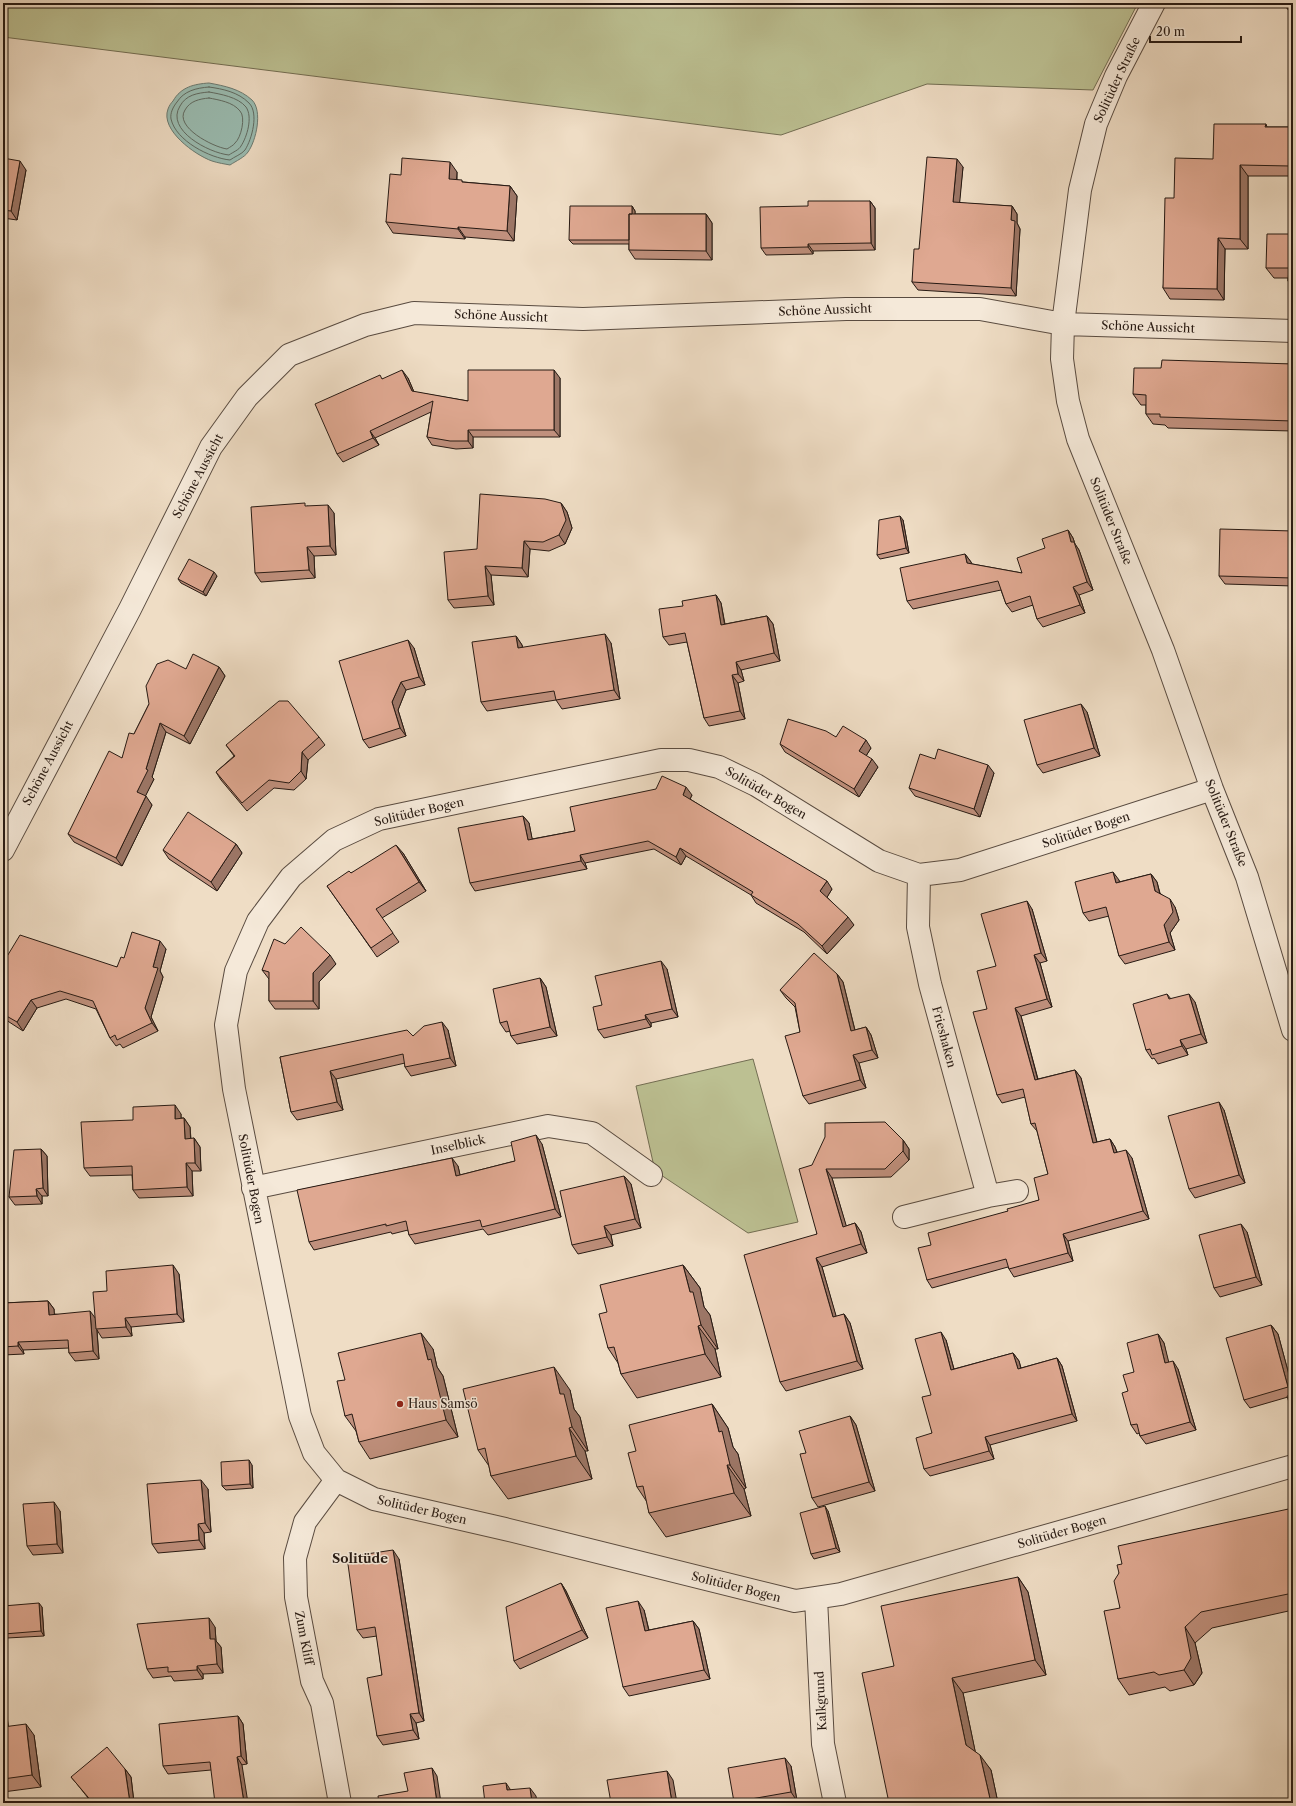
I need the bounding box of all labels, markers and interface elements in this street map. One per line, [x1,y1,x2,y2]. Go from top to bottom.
scale bar [1150,18,1241,44]
text: 20 m [1156,24,1185,39]
street label: Solitüder Straße [1090,34,1143,125]
street label: Schöne Aussicht [778,300,873,319]
street label: Schöne Aussicht [454,306,549,325]
street label: Schöne Aussicht [1101,317,1196,336]
street label: Schöne Aussicht [169,430,226,521]
street label: Solitüder Straße [1087,475,1136,567]
street label: Schöne Aussicht [19,717,76,808]
street label: Solitüder Bogen [723,763,810,822]
street label: Solitüder Straße [1202,777,1251,869]
street label: Solitüder Bogen [373,794,466,829]
street label: Solitüder Bogen [1040,808,1132,851]
street label: Frieshaken [929,1005,960,1070]
street label: Inselblick [429,1131,488,1158]
street label: Solitüder Bogen [235,1133,268,1226]
place label: Haus Samsö [408,1396,478,1411]
marker: Haus Samsö [395,1399,405,1409]
street label: Solitüder Bogen [376,1492,469,1527]
street label: Solitüder Bogen [1016,1512,1108,1551]
district label: Solitüde [332,1550,388,1566]
street label: Solitüder Bogen [690,1568,783,1605]
street label: Zum Kliff [292,1610,317,1668]
street label: Kalkgrund [811,1670,830,1731]

